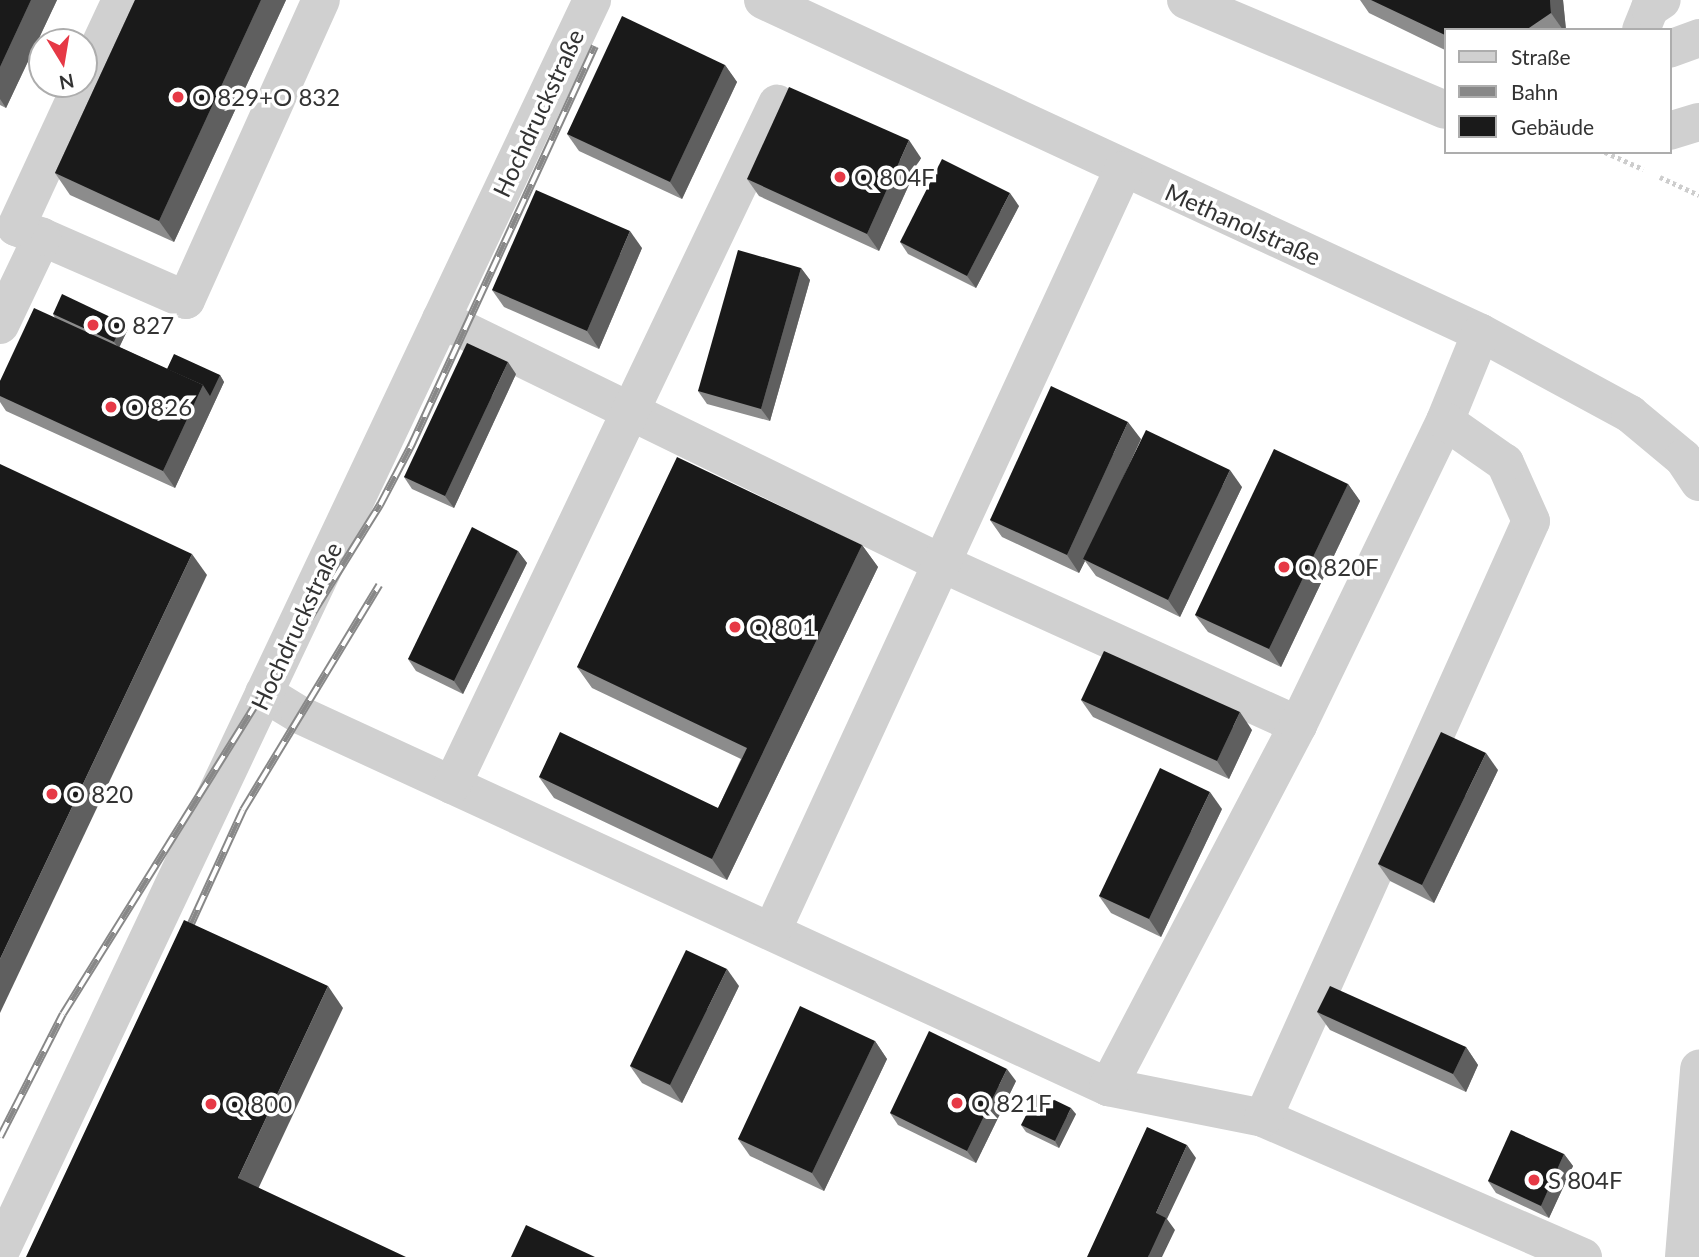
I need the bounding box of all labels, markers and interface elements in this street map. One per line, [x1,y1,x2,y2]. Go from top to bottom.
street label: Hochdruckstraße [487,25,589,201]
north arrow [28,28,98,98]
legend [1444,28,1671,154]
text: Straße [1511,44,1571,69]
text: N [57,69,76,95]
text: Bahn [1511,79,1558,104]
place label: O 829+O 832 [192,83,340,111]
marker: O 829+O 832 [170,89,186,105]
text: Gebäude [1511,114,1594,139]
place label: Q 804F [854,163,935,191]
marker: Q 804F [832,169,848,185]
street label: Methanolstraße [1161,177,1325,271]
place label: O 827 [107,311,174,339]
marker: O 827 [85,317,101,333]
place label: O 826 [125,393,192,421]
marker: O 826 [103,399,119,415]
street label: Hochdruckstraße [245,538,347,714]
place label: Q 820F [1298,553,1379,581]
marker: Q 820F [1276,559,1292,575]
place label: Q 801 [749,613,816,641]
marker: Q 801 [727,619,743,635]
place label: O 820 [66,780,133,808]
marker: O 820 [44,786,60,802]
place label: Q 821F [971,1089,1052,1117]
place label: Q 800 [225,1090,292,1118]
marker: Q 821F [949,1095,965,1111]
marker: Q 800 [203,1096,219,1112]
place label: S 804F [1548,1166,1622,1194]
marker: S 804F [1526,1172,1542,1188]

